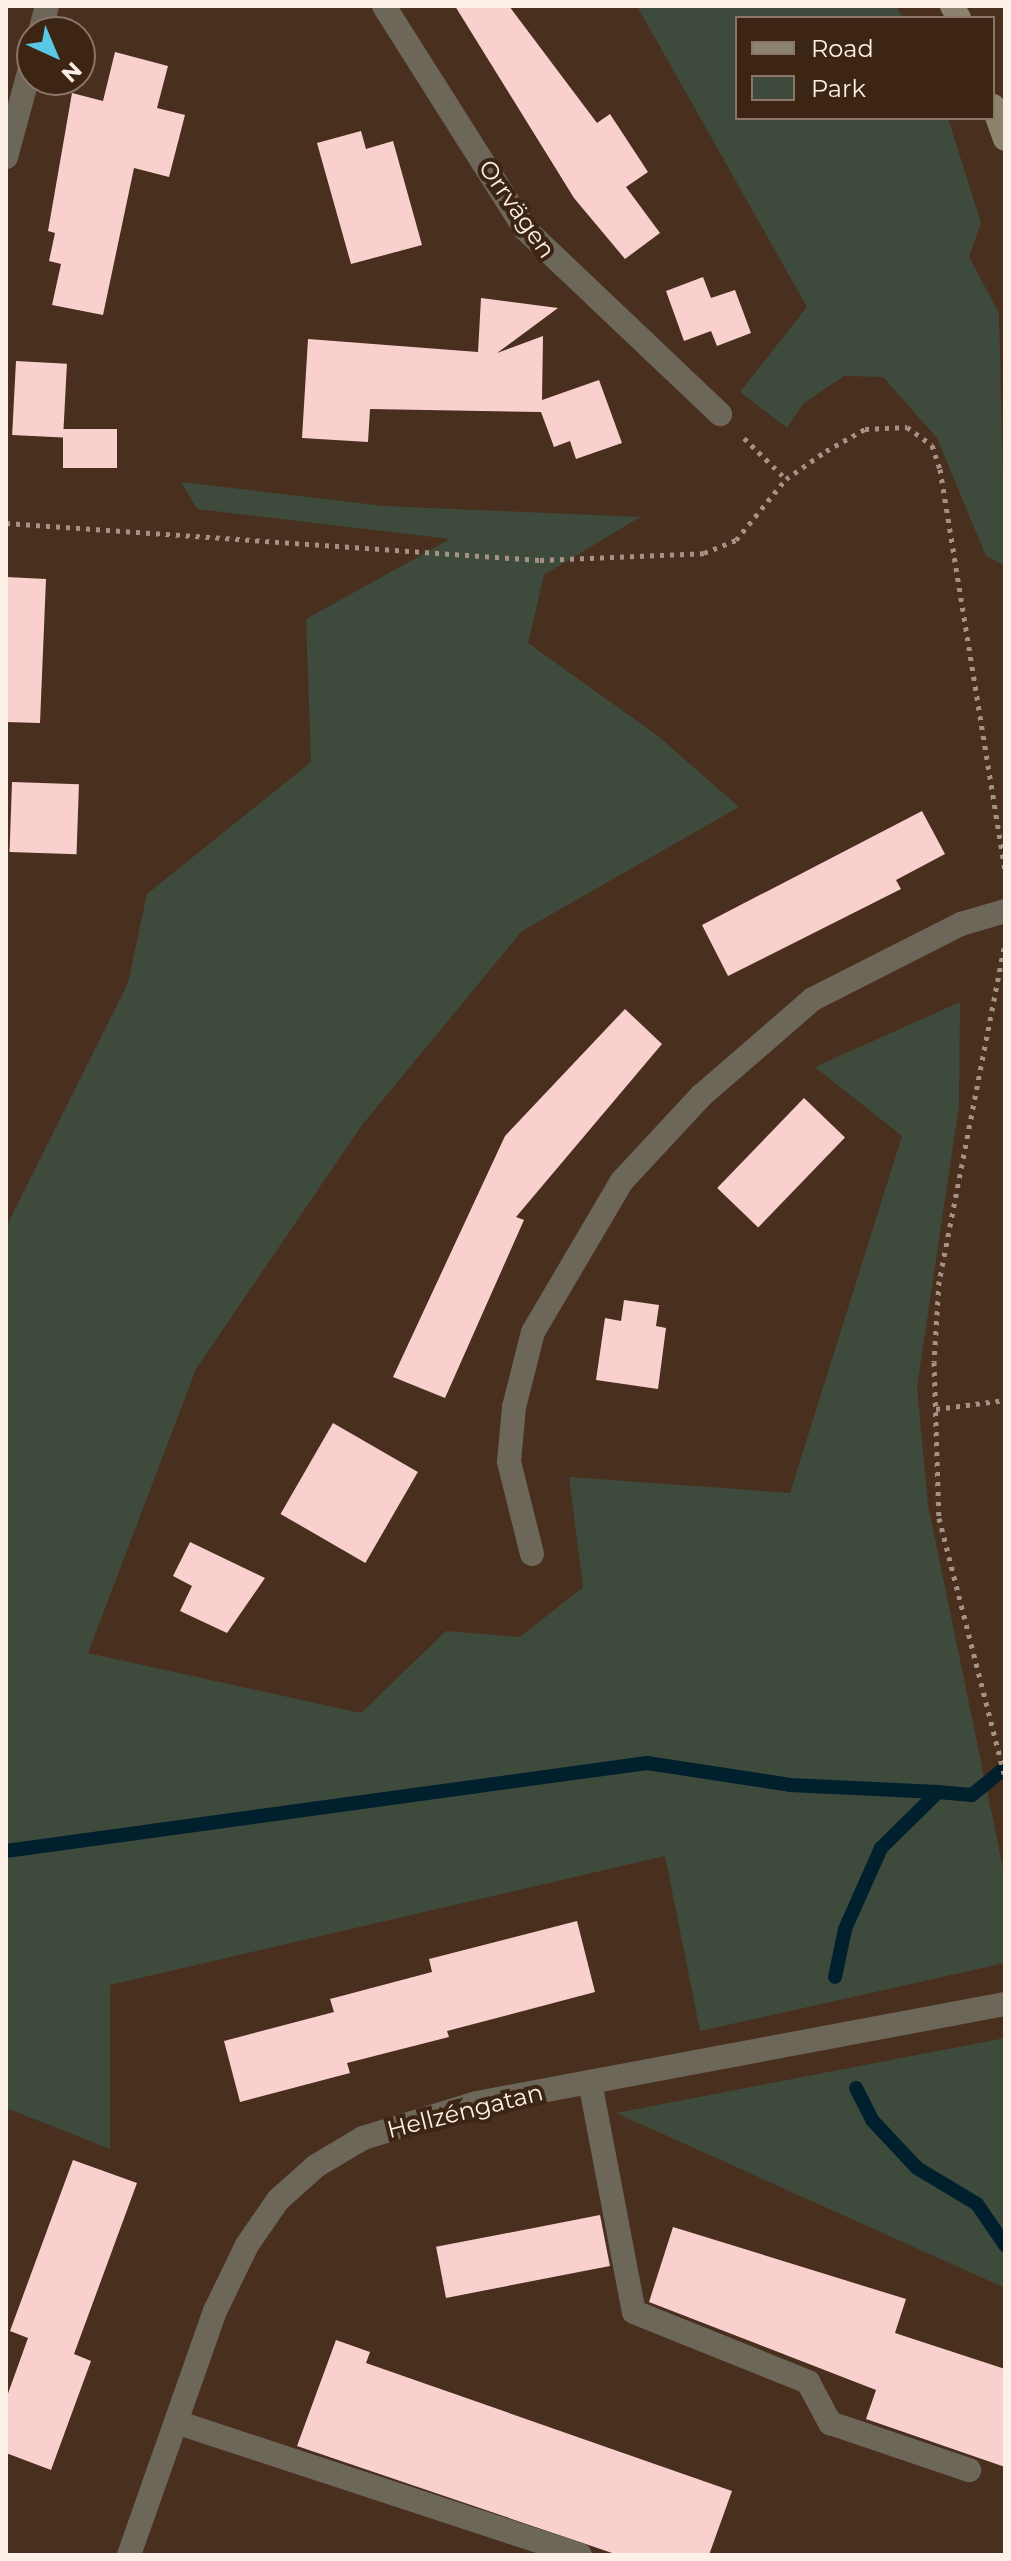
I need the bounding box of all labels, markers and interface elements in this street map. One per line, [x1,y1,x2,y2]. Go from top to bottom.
north arrow [16,16,96,96]
legend [735,16,995,120]
text: Road [811,34,874,63]
text: N [56,56,87,88]
text: Park [811,74,866,103]
street label: Orrvägen [473,154,561,264]
street label: Hellzéngatan [384,2078,546,2144]

